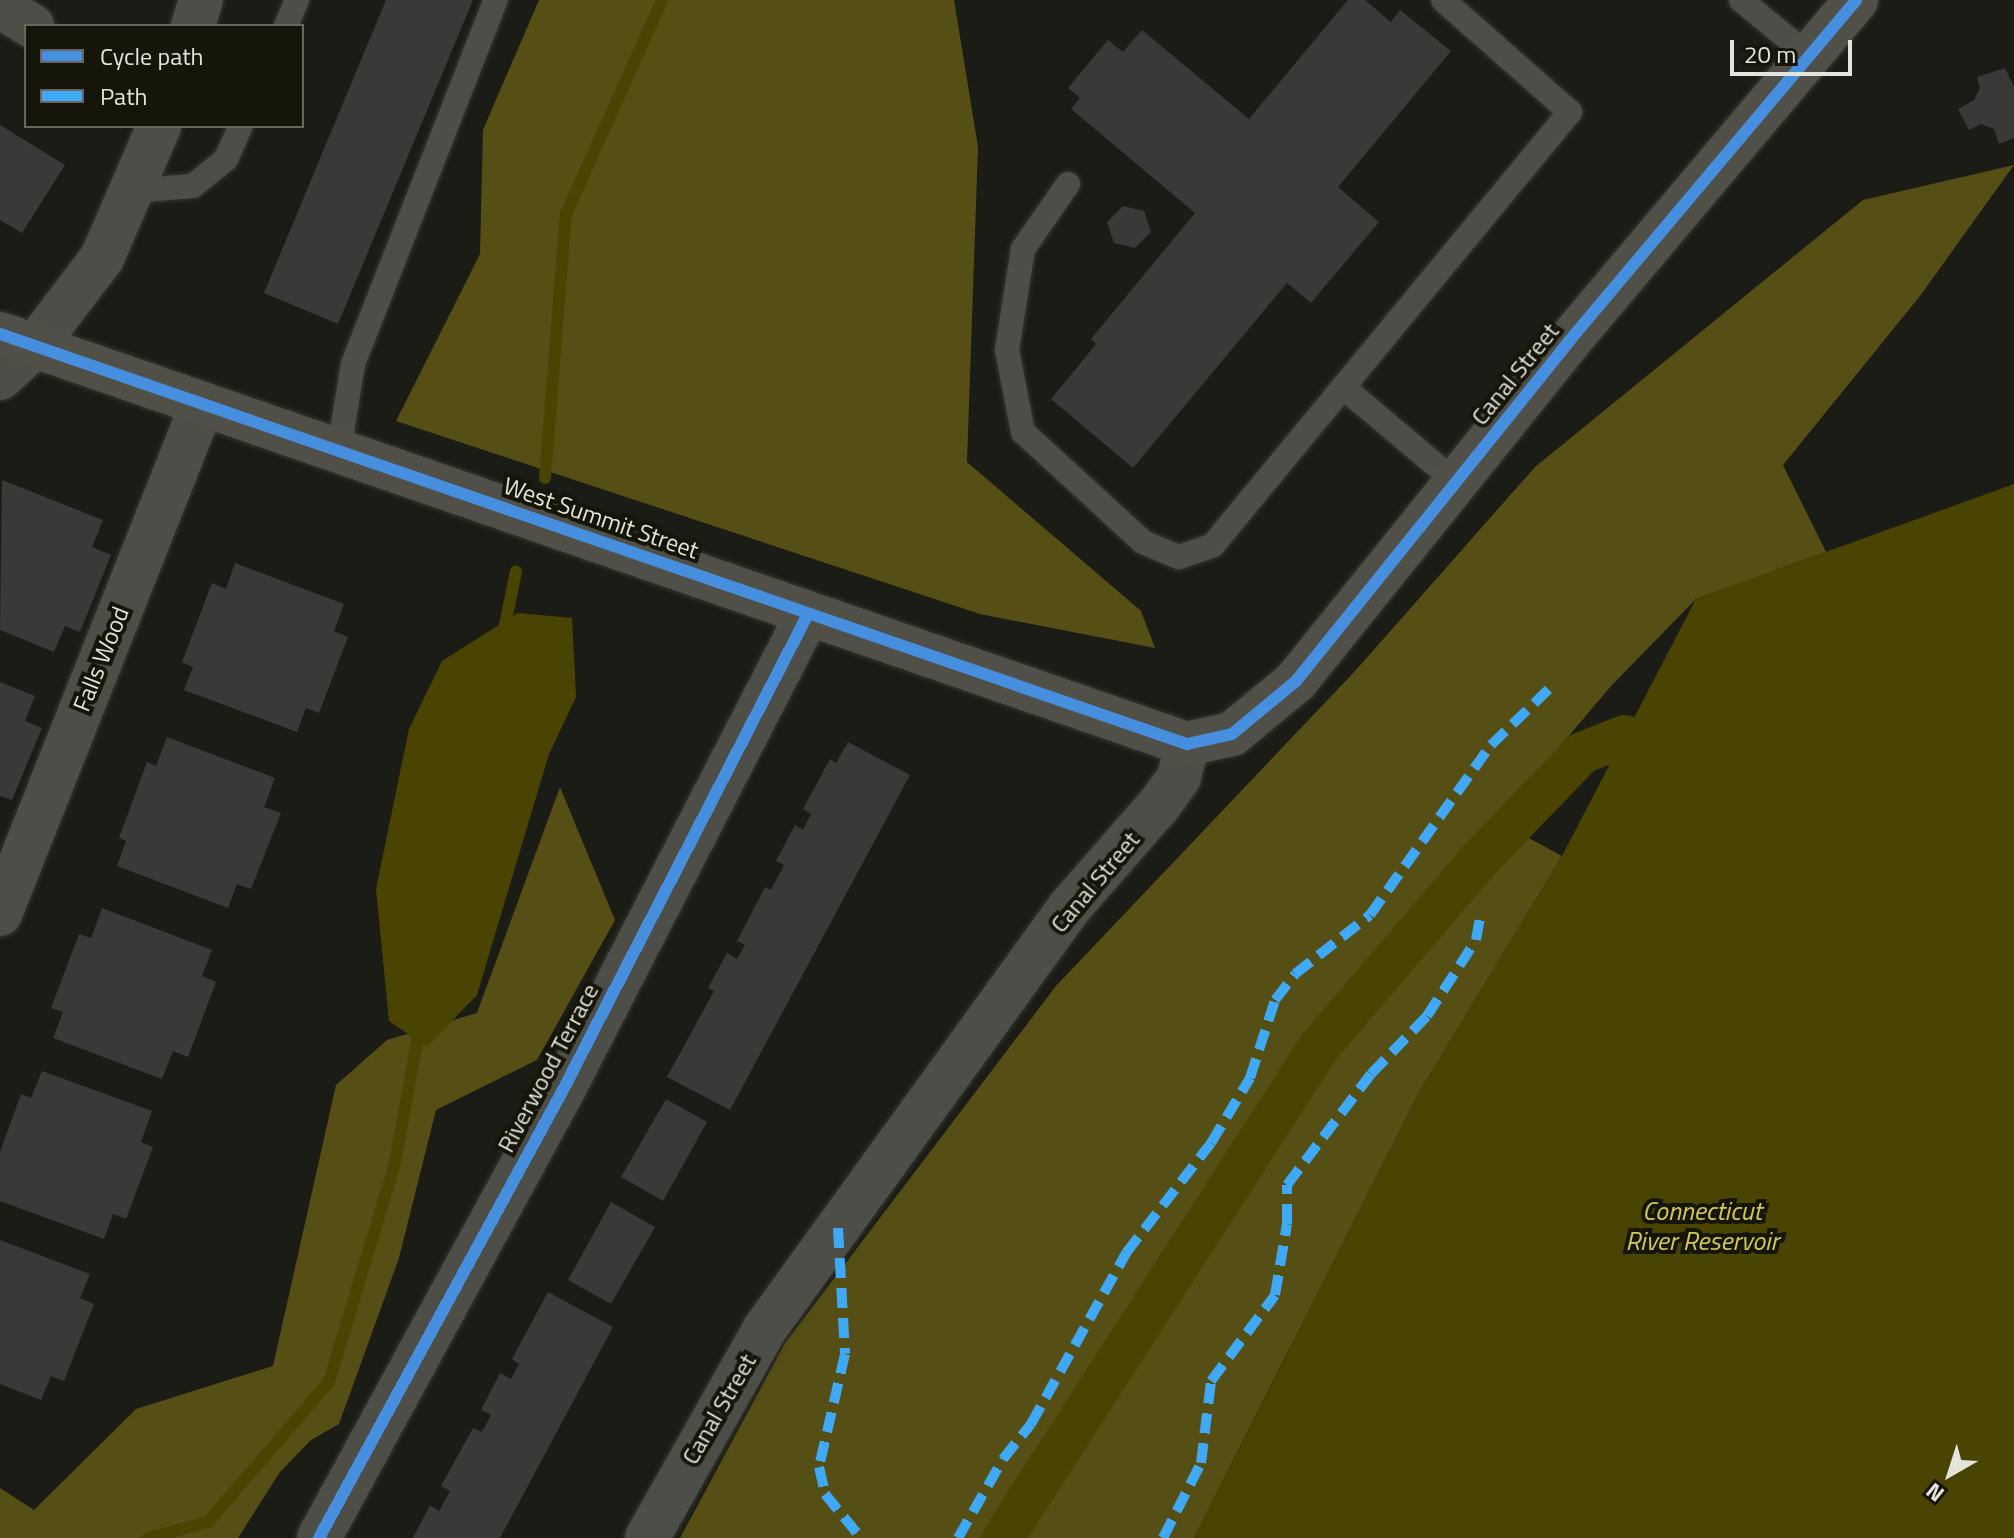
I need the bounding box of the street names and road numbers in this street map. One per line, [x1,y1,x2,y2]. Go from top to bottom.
street label: Canal Street [1465,317,1565,431]
street label: West Summit Street [500,471,702,565]
street label: Falls Wood [67,603,135,715]
street label: Canal Street [1045,826,1145,938]
street label: Riverwood Terrace [491,979,605,1157]
street label: Canal Street [676,1349,762,1469]

